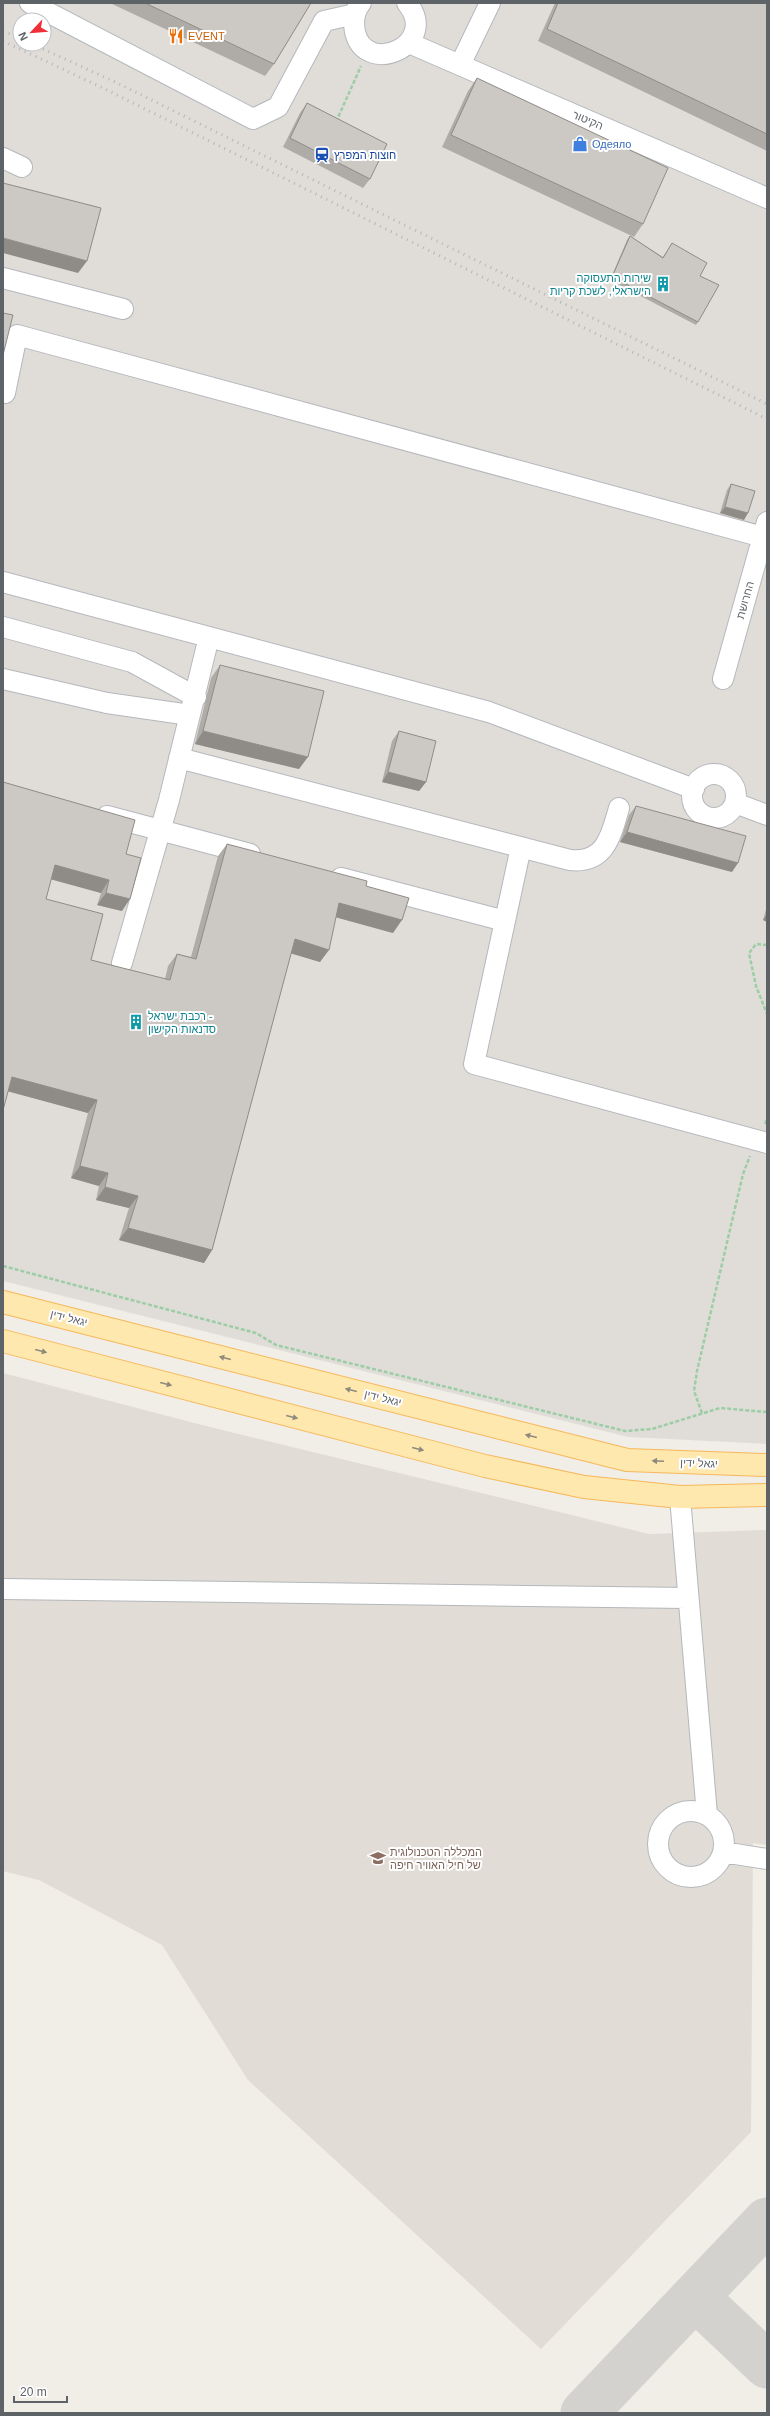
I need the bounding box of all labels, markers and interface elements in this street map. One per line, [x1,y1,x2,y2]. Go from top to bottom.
north arrow [12,12,52,52]
restaurant icon: EVENT [167,27,185,45]
text: N [16,30,30,43]
place label: EVENT [188,30,225,42]
street label: הקיטור [571,108,605,132]
shop icon: Одеяло [571,135,589,153]
place label: Одеяло [592,138,631,150]
station icon: חוצות המפרץ [313,146,331,164]
place label: חוצות המפרץ [334,149,396,161]
place label: שירות התעסוקה הישראלי, לשכת קריות [550,272,651,297]
building icon: שירות התעסוקה הישראלי, לשכת קריות [654,275,672,293]
street label: החרושת [734,580,756,620]
place label: רכבת ישראל - סדנאות הקישון [148,1010,216,1035]
building icon: רכבת ישראל - סדנאות הקישון [127,1013,145,1031]
street label: יגאל ידין [49,1308,89,1328]
one-way arrow [35,1348,47,1354]
one-way arrow [219,1355,231,1361]
one-way arrow [160,1382,173,1388]
one-way arrow [345,1387,357,1393]
street label: יגאל ידין [363,1388,403,1408]
one-way arrow [286,1414,298,1420]
one-way arrow [525,1433,537,1439]
one-way arrow [412,1446,424,1452]
street label: יגאל ידין [680,1456,718,1470]
one-way arrow [651,1458,664,1464]
place label: המכללה הטכנולוגית של חיל האוויר חיפה [390,1846,482,1871]
school or university icon: המכללה הטכנולוגית של חיל האוויר חיפה [369,1849,387,1867]
scale bar [14,2378,67,2404]
text: 20 m [20,2385,47,2399]

